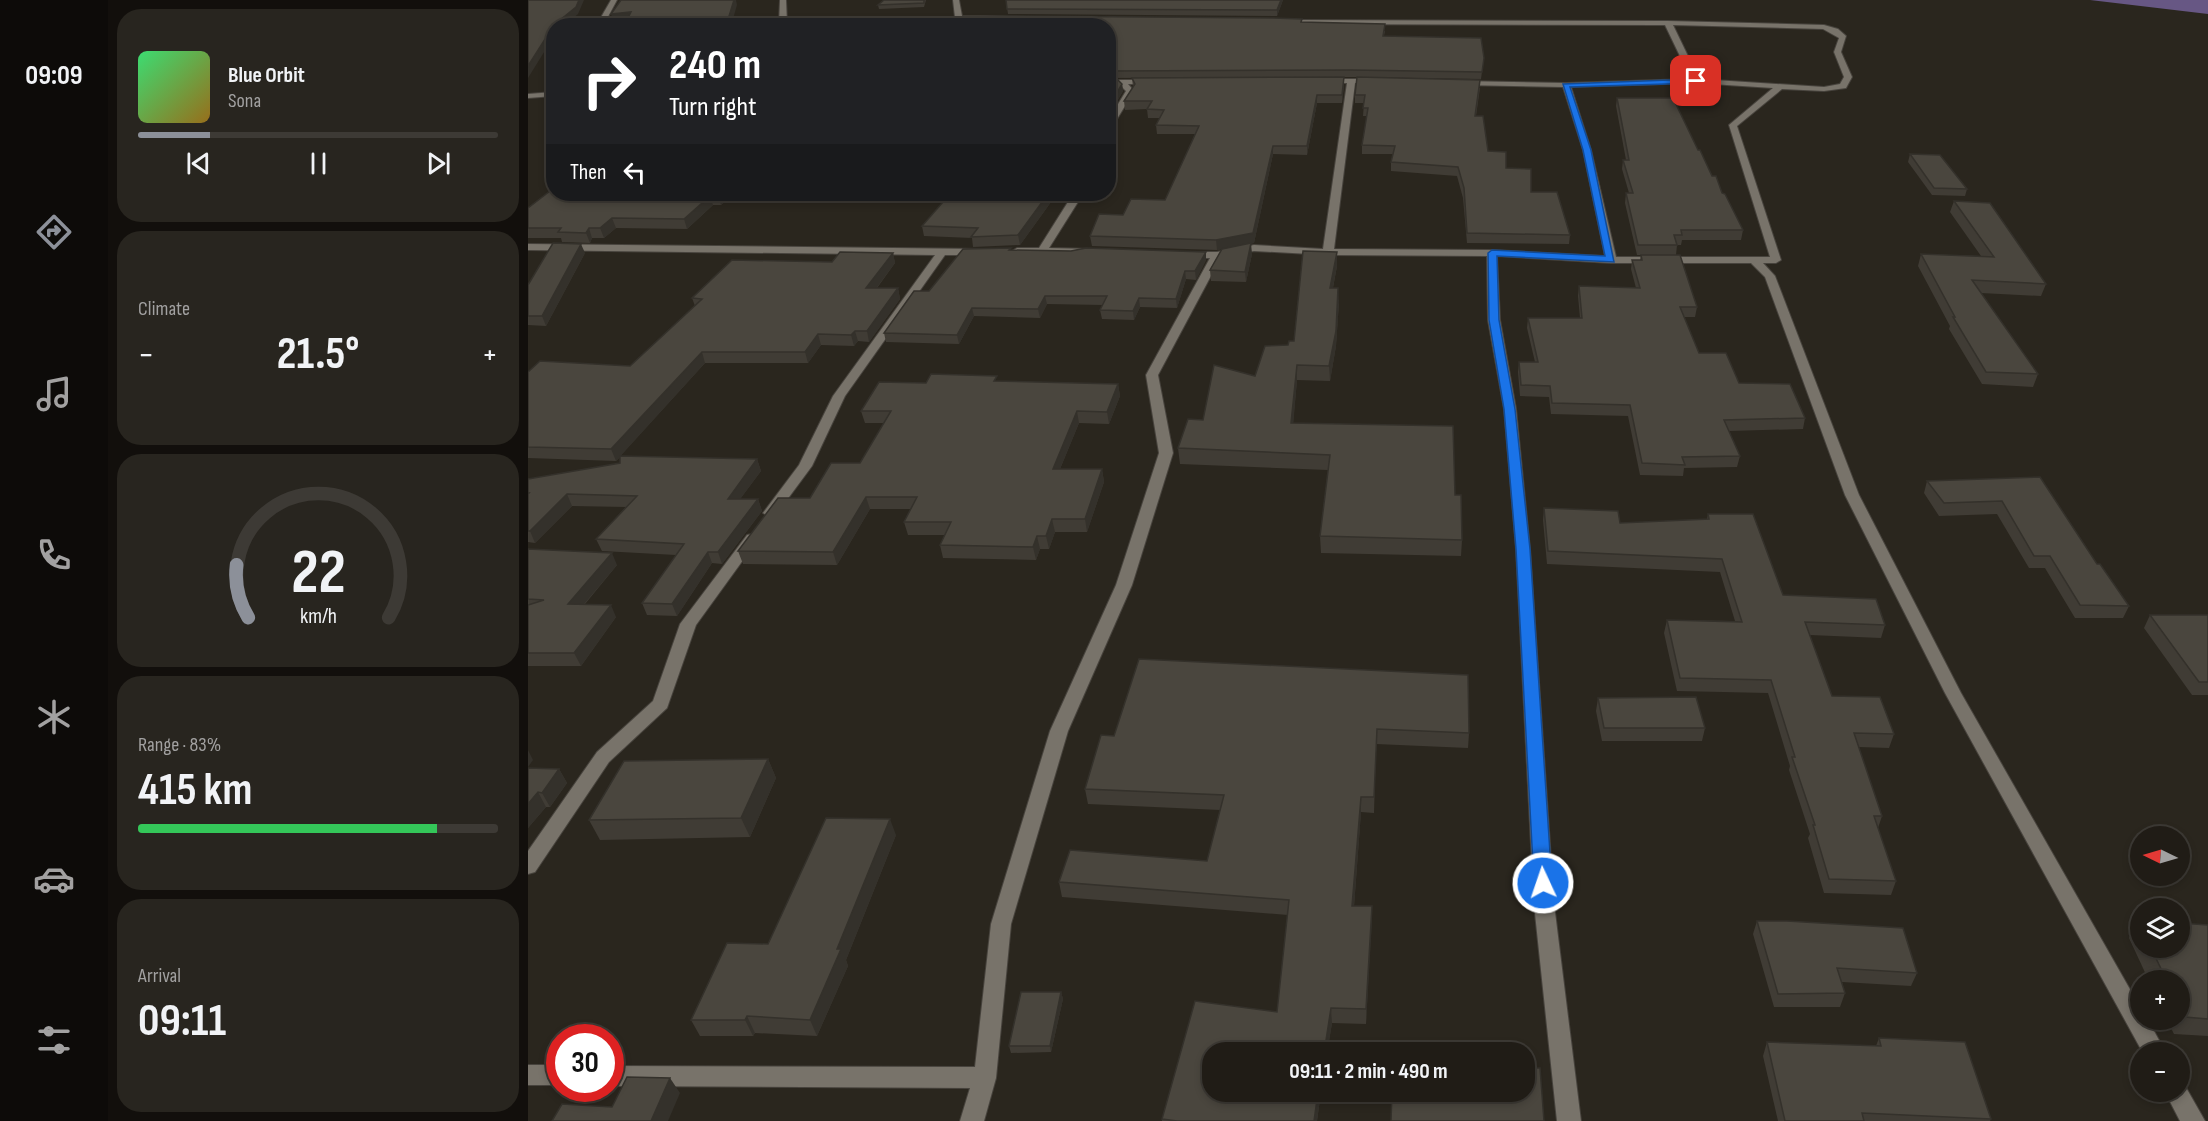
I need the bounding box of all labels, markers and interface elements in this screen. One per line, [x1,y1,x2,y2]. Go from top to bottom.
text: 240 m [669,40,761,91]
icon: right [570,42,648,120]
pin [1670,55,1721,106]
text: 09:09 [25,60,83,92]
text: Blue Orbit [228,62,305,89]
icon: arrive [1679,64,1712,97]
text: Sona [228,89,261,113]
text: Turn right [669,91,756,123]
icon: previous [182,147,215,180]
icon: pause [302,147,335,180]
icon: next [422,147,455,180]
icon: left [618,156,651,189]
text: Then [570,159,606,186]
icon: directions [33,211,75,253]
text: Climate [138,297,190,321]
text: 21.5° [277,327,359,382]
text: − [138,335,154,375]
text: + [482,335,498,375]
icon: music [33,373,75,415]
icon: phone [33,534,75,576]
text: 22 [291,536,345,611]
text: km/h [299,604,337,629]
icon: climate [33,696,75,738]
text: Range · 83% [138,733,221,757]
text: 415 km [138,763,252,818]
north arrow [2130,826,2190,886]
map controls [2130,826,2190,1102]
position arrow [1511,851,1575,915]
icon: car [33,858,75,900]
button: layers [2130,898,2190,958]
text: Arrival [138,964,181,988]
button: + [2130,970,2190,1030]
text: 09:11 [138,994,226,1049]
icon: filters [33,1019,75,1061]
speed limit sign: 30 [546,1024,624,1102]
button: − [2130,1042,2190,1102]
text: 09:11 · 2 min · 490 m [1289,1058,1448,1085]

